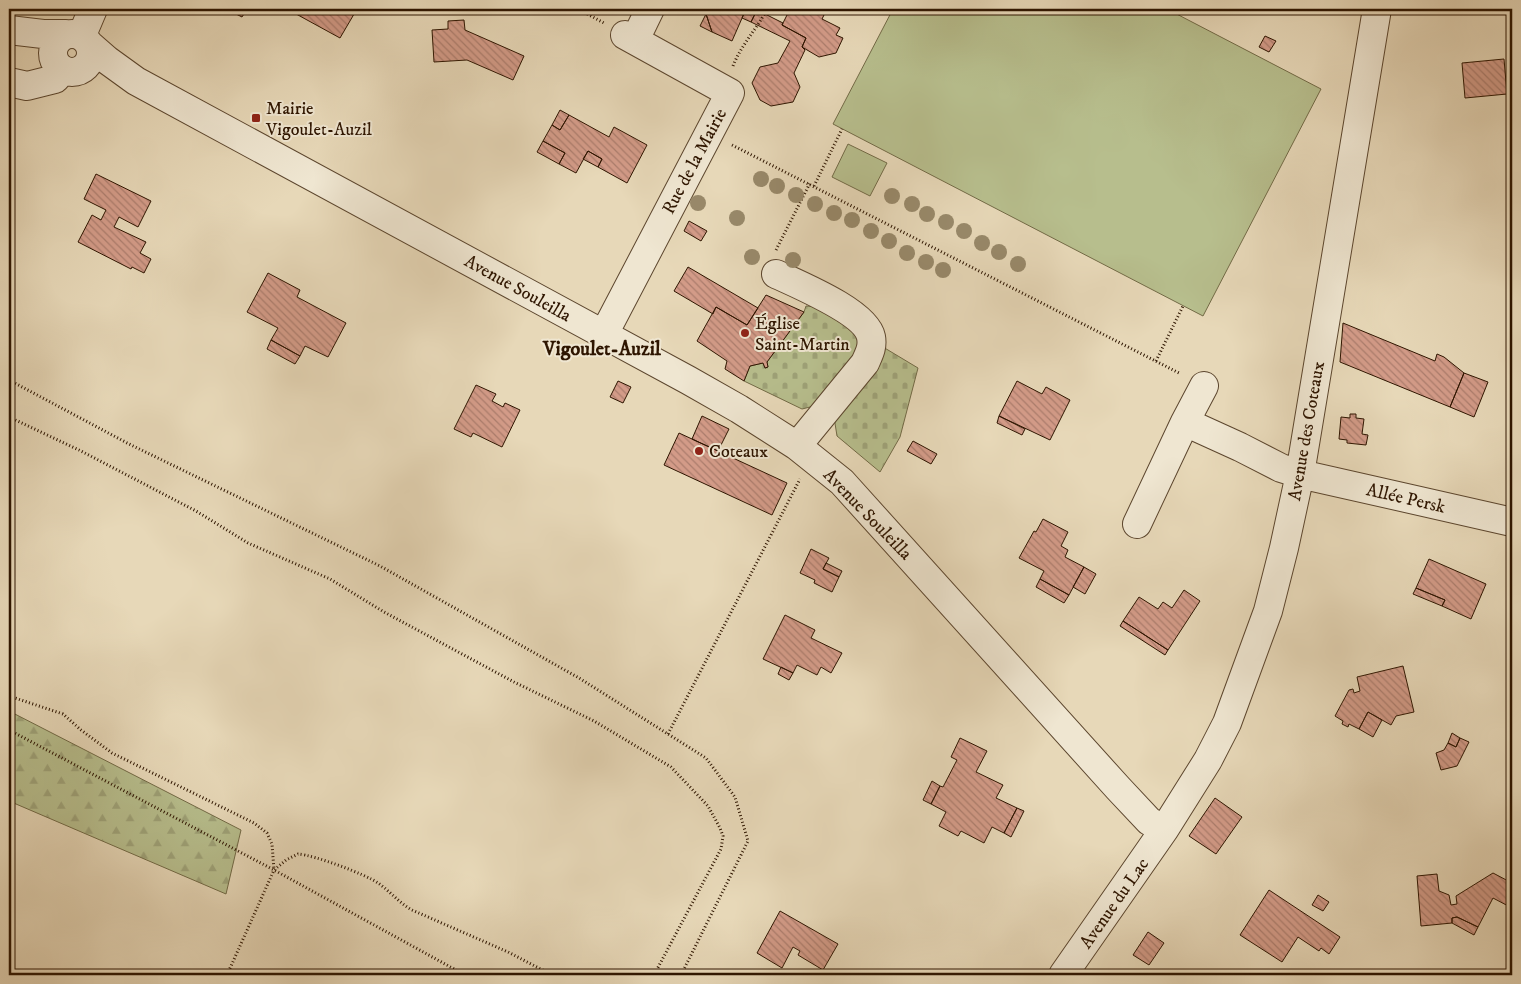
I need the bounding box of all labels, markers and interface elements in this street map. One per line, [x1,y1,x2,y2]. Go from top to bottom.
place label: Mairie Vigoulet-Auzil [265,98,373,141]
street label: Rue de la Mairie [658,105,732,218]
marker: Mairie Vigoulet-Auzil [250,112,262,124]
street label: Avenue Souleilla [460,251,575,327]
place label: Église Saint-Martin [755,313,850,356]
marker: Église Saint-Martin [739,327,751,339]
district label: Vigoulet-Auzil [542,337,662,362]
street label: Avenue des Coteaux [1284,360,1330,503]
place label: Coteaux [709,441,768,463]
marker: Coteaux [693,445,705,457]
street label: Avenue Souleilla [818,464,917,565]
street label: Allée Persk [1364,479,1447,519]
street label: Avenue du Lac [1076,854,1154,953]

